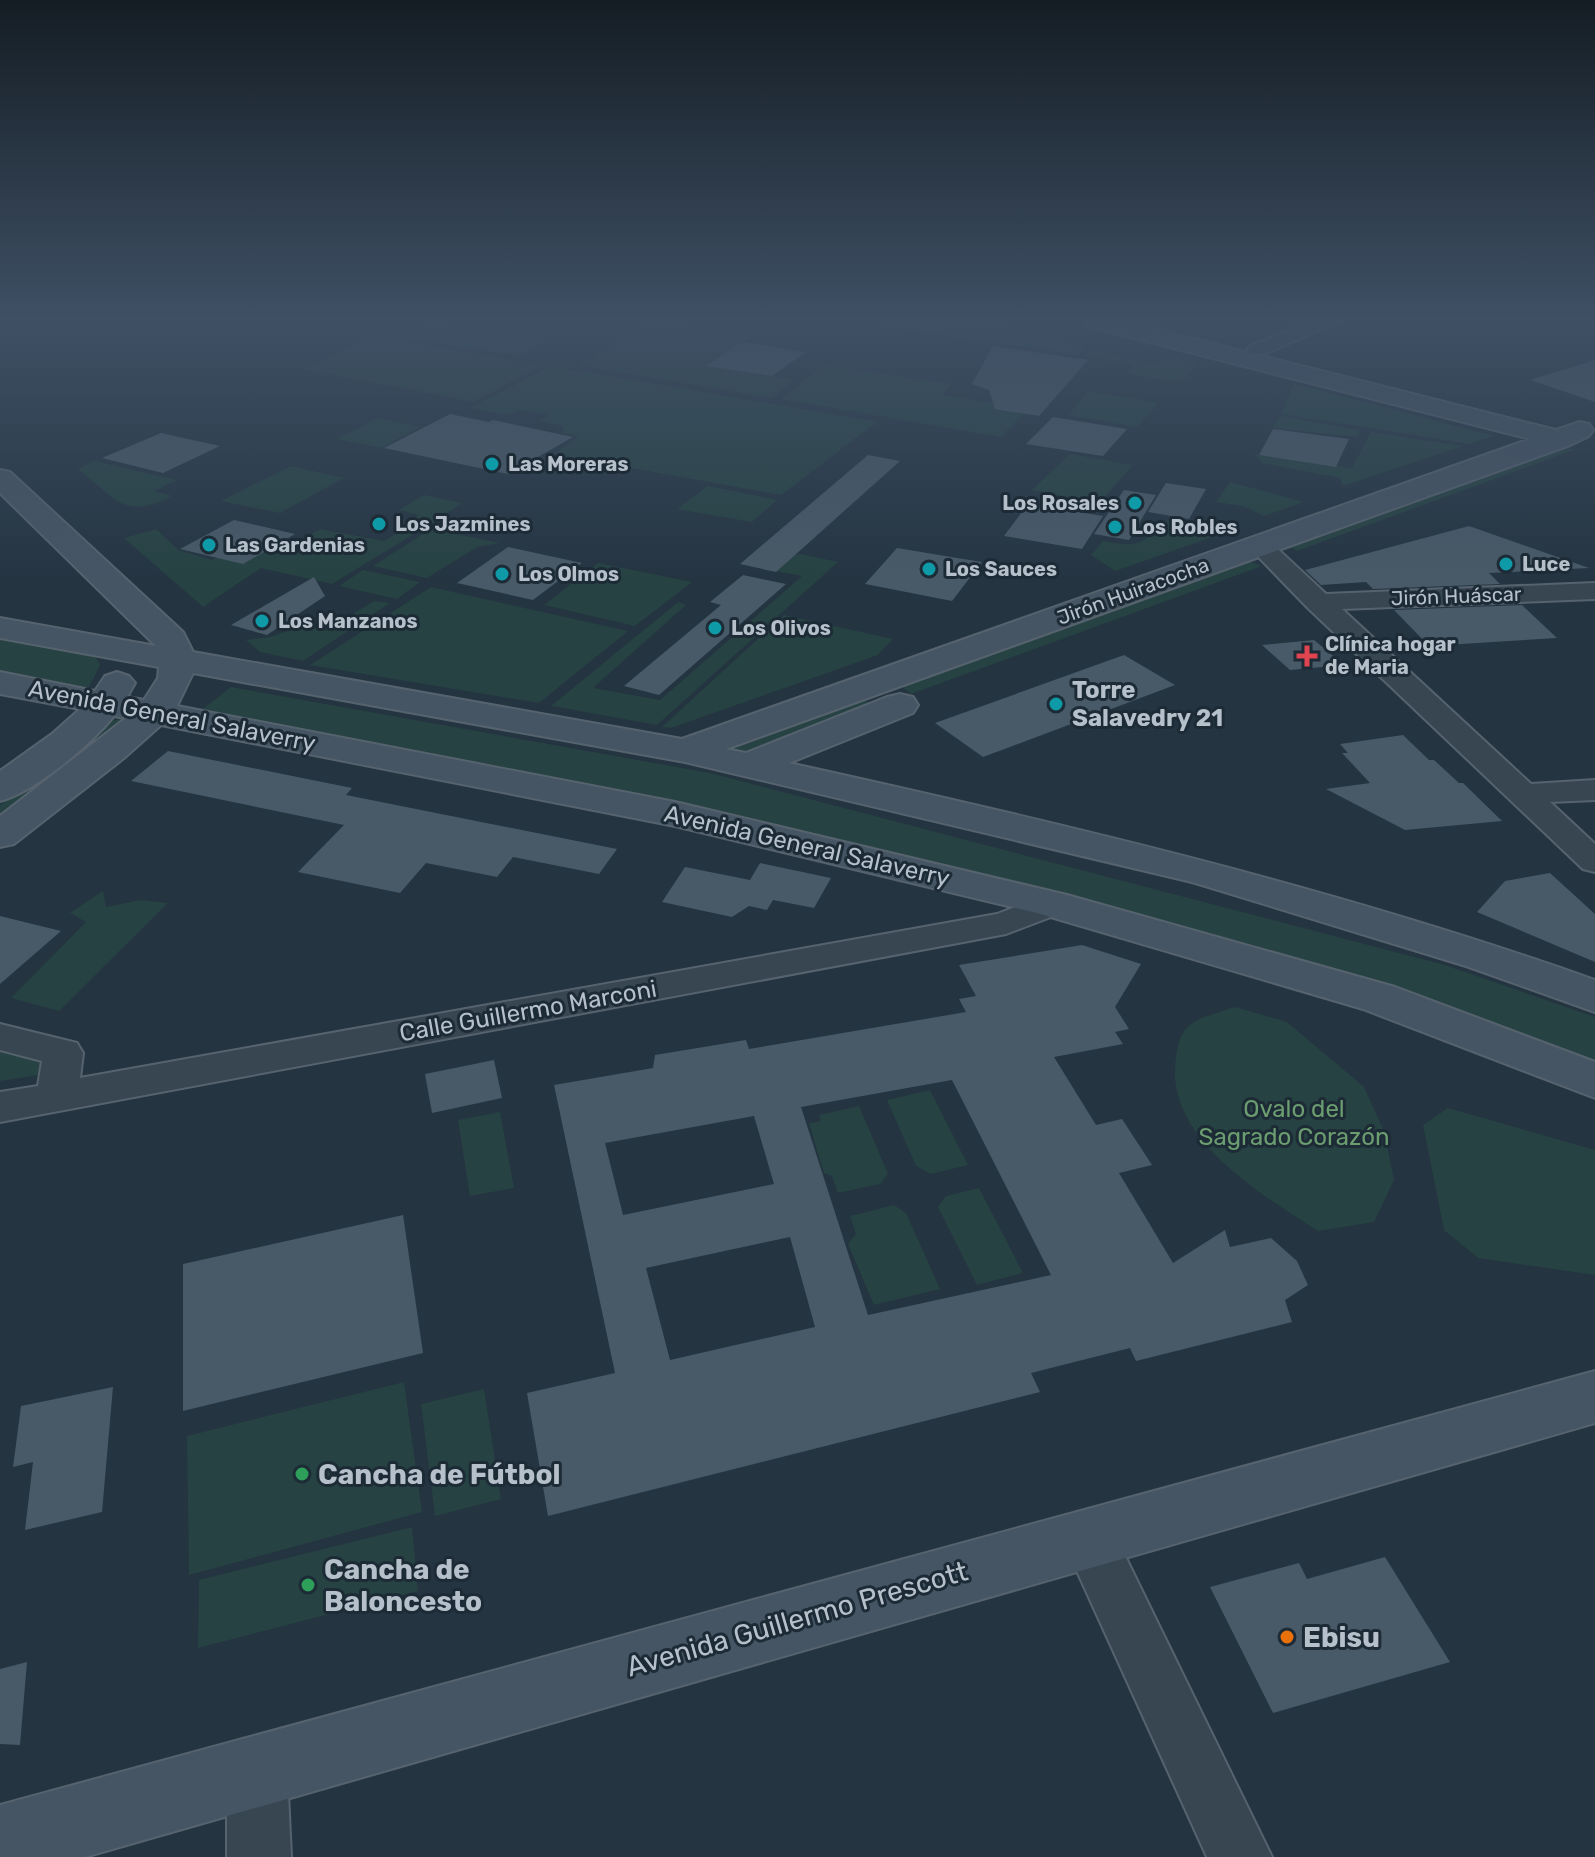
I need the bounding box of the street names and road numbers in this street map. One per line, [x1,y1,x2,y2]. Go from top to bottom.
street label: Jirón Huiracocha [1054,552,1212,630]
street label: Jirón Huáscar [1390,582,1522,610]
street label: Avenida General Salaverry [26,674,318,758]
street label: Avenida General Salaverry [662,800,952,892]
street label: Calle Guillermo Marconi [397,975,659,1047]
street label: Avenida Guillermo Prescott [623,1554,971,1684]

